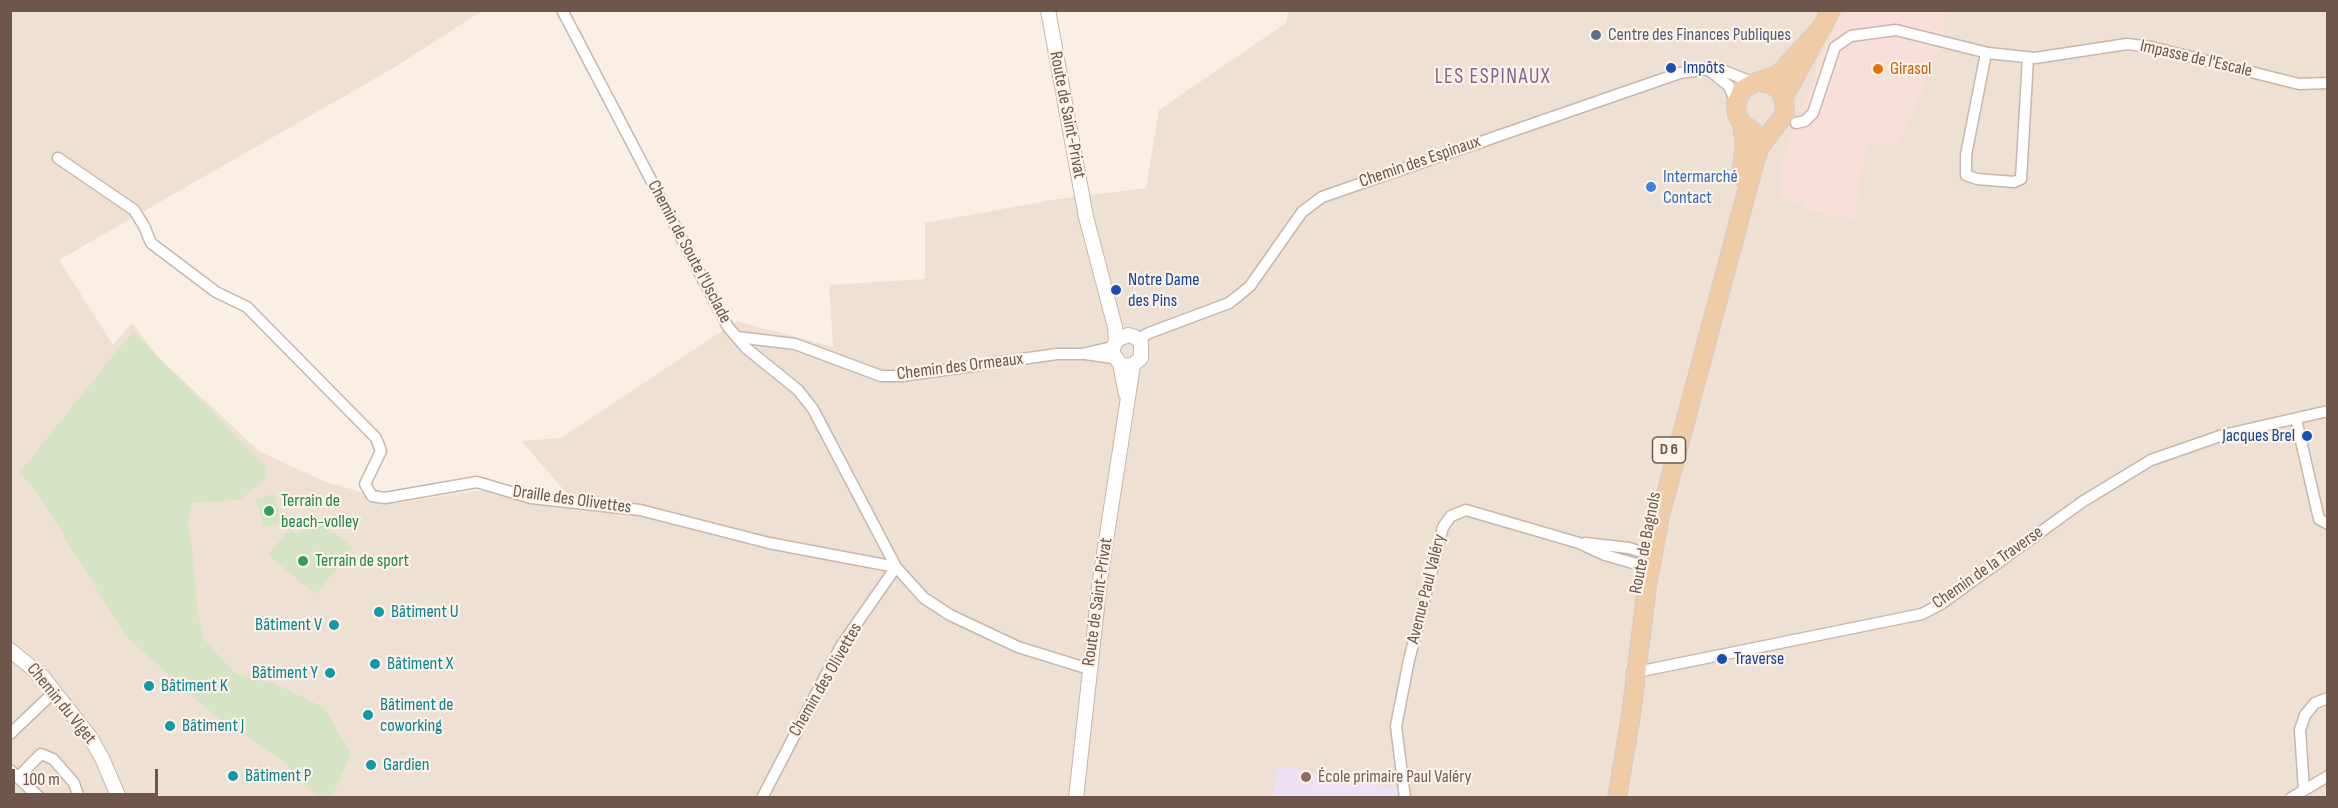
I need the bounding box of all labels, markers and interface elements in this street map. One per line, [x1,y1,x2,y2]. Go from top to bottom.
place label: Centre des Finances Publiques [1608,24,1791,46]
marker: Centre des Finances Publiques [1589,28,1603,42]
street label: Impasse de l'Escale [2138,36,2254,82]
street label: Route de Saint-Privat [1044,49,1090,181]
place label: Impôts [1683,57,1725,79]
place label: Girasol [1890,58,1931,80]
marker: Impôts [1664,61,1678,75]
marker: Girasol [1871,62,1885,76]
district label: LES ESPINAUX [1435,65,1551,91]
street label: Chemin des Espinaux [1357,131,1483,193]
place label: Intermarché Contact [1663,166,1738,208]
street label: Chemin de Soute l'Usclade [642,177,736,327]
marker: Intermarché Contact [1644,180,1658,194]
place label: Notre Dame des Pins [1128,269,1200,312]
marker: Notre Dame des Pins [1109,283,1123,297]
street label: Chemin des Ormeaux [896,349,1024,385]
place label: Jacques Brel [2222,425,2295,447]
marker: Jacques Brel [2300,429,2314,443]
road number: D 6 [1652,437,1686,463]
street label: Draille des Olivettes [511,481,633,519]
place label: Terrain de beach-volley [281,490,359,532]
street label: Route de Bagnols [1626,490,1666,596]
marker: Terrain de beach-volley [262,504,276,518]
street label: Chemin de la Traverse [1928,522,2048,614]
street label: Avenue Paul Valéry [1403,532,1451,646]
street label: Route de Saint-Privat [1078,536,1118,668]
place label: Terrain de sport [315,550,409,572]
marker: Terrain de sport [296,554,310,568]
place label: Bâtiment U [391,601,459,623]
marker: Bâtiment U [372,605,386,619]
place label: Bâtiment V [255,614,322,636]
marker: Bâtiment V [327,618,341,632]
street label: Chemin des Olivettes [785,619,867,741]
place label: Traverse [1734,648,1784,670]
marker: Traverse [1715,652,1729,666]
place label: Bâtiment X [387,653,453,675]
marker: Bâtiment X [368,657,382,671]
street label: Chemin du Viget [22,659,100,749]
place label: Bâtiment Y [252,662,318,684]
marker: Bâtiment Y [323,666,337,680]
place label: Bâtiment K [161,675,228,697]
marker: Bâtiment K [142,679,156,693]
place label: Bâtiment de coworking [380,694,454,736]
marker: Bâtiment de coworking [361,708,375,722]
place label: Bâtiment J [182,715,244,737]
marker: Bâtiment J [163,719,177,733]
place label: Gardien [383,754,429,776]
scale bar [15,757,160,795]
marker: Gardien [364,758,378,772]
place label: Bâtiment P [245,765,311,787]
place label: École primaire Paul Valéry [1318,766,1471,788]
text: 100 m [23,769,60,790]
marker: Bâtiment P [226,769,240,783]
marker: École primaire Paul Valéry [1299,770,1313,784]

